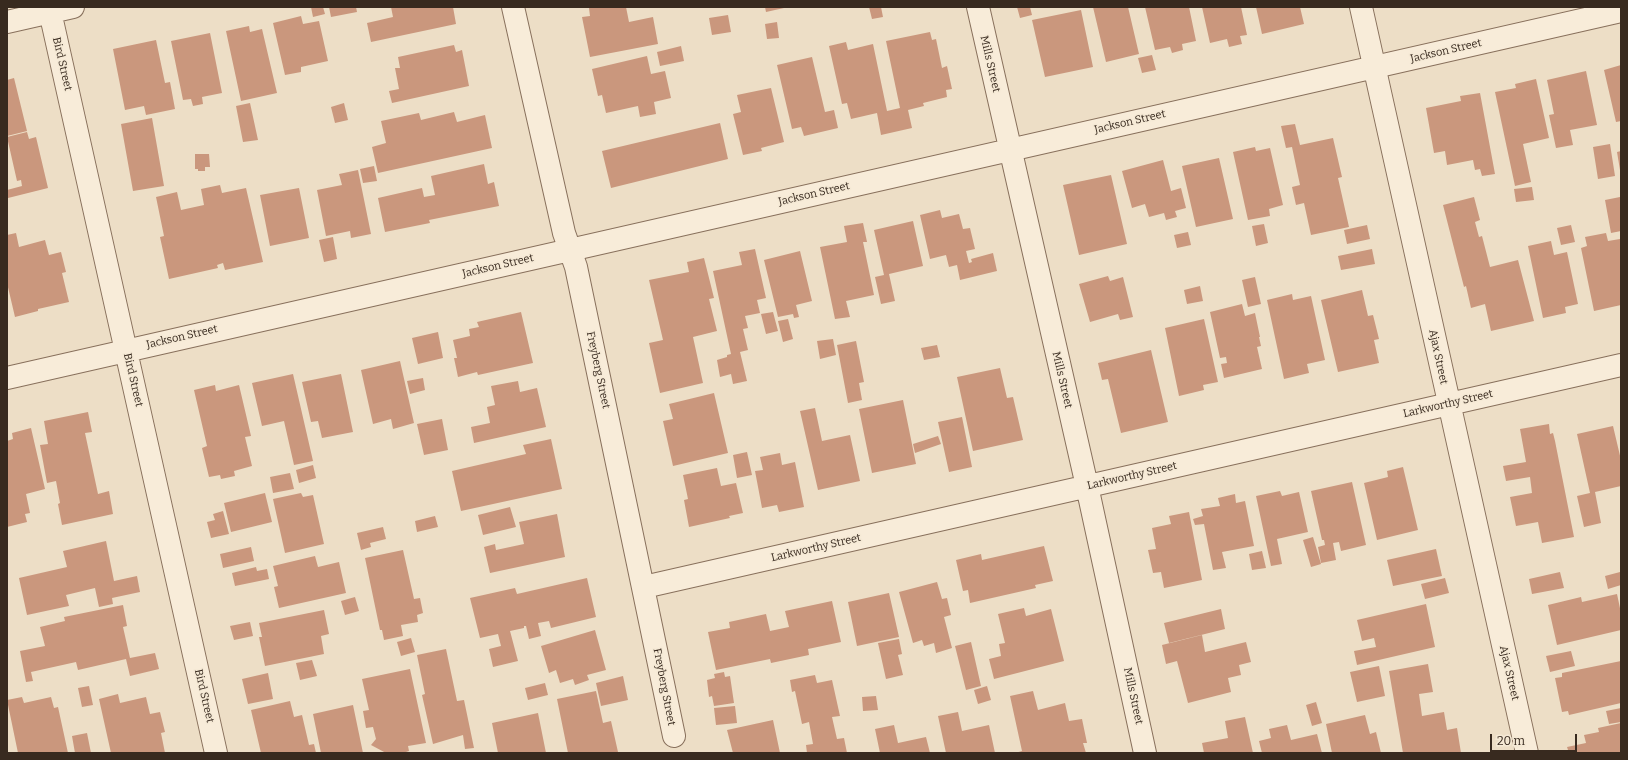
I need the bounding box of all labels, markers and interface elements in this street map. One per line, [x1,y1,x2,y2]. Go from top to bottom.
street label: Mills Street [977,34,1003,94]
street label: Bird Street [49,36,75,92]
street label: Jackson Street [1409,36,1483,66]
street label: Jackson Street [1093,107,1167,137]
street label: Jackson Street [777,179,851,209]
street label: Jackson Street [461,251,535,281]
street label: Jackson Street [145,322,219,352]
street label: Ajax Street [1426,328,1450,386]
street label: Freyberg Street [583,330,613,410]
street label: Mills Street [1049,350,1075,410]
street label: Bird Street [120,352,146,408]
street label: Larkworthy Street [1402,387,1494,421]
street label: Larkworthy Street [1086,459,1178,493]
street label: Larkworthy Street [770,531,862,565]
street label: Ajax Street [1496,644,1522,702]
street label: Freyberg Street [650,647,678,727]
street label: Mills Street [1121,666,1145,726]
street label: Bird Street [191,668,217,724]
scale bar [1492,726,1579,752]
text: 20 m [1497,734,1525,748]

